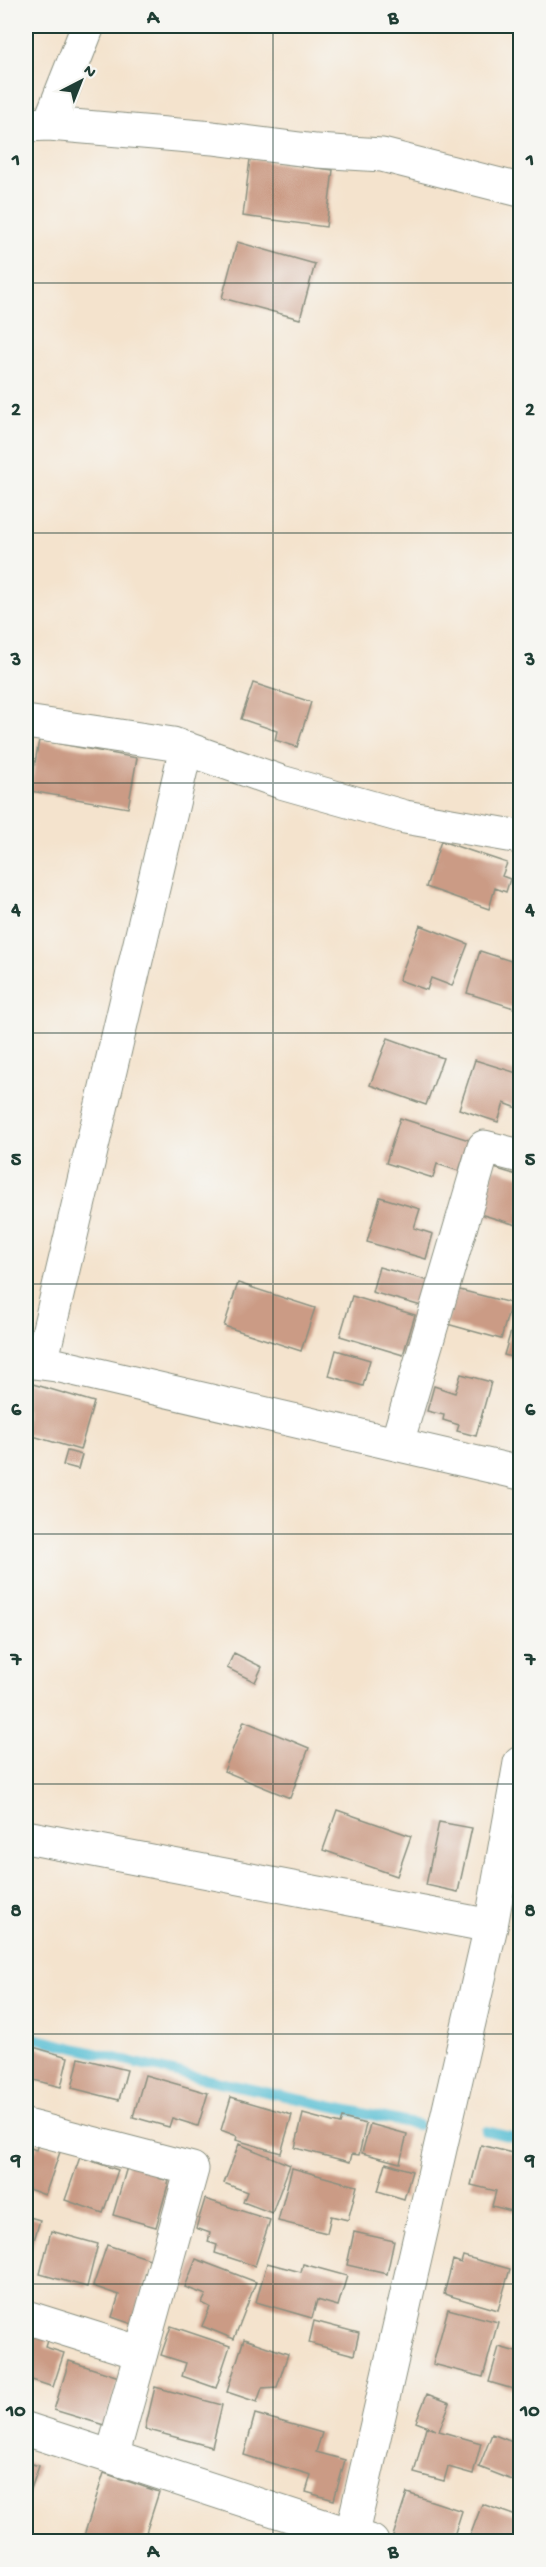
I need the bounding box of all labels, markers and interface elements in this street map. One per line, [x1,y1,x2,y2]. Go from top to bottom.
text: A [146,8,161,31]
text: B [387,8,399,31]
north arrow [51,51,111,111]
text: N [78,62,99,83]
text: 1 [11,150,20,173]
text: 1 [525,150,534,173]
text: 2 [11,400,21,423]
text: 2 [525,400,535,423]
text: 3 [10,650,21,673]
text: 3 [524,650,535,673]
text: 4 [10,900,21,923]
text: 4 [524,900,535,923]
text: 5 [11,1150,22,1173]
text: 5 [525,1150,536,1173]
text: 6 [11,1400,22,1423]
text: 6 [525,1400,536,1423]
text: 7 [10,1650,23,1673]
text: 7 [524,1650,537,1673]
text: 8 [11,1901,22,1924]
text: 8 [525,1901,536,1924]
text: 9 [10,2151,21,2174]
text: 9 [524,2151,535,2174]
text: 10 [5,2401,26,2424]
text: 10 [519,2401,540,2424]
text: A [146,2542,161,2565]
text: B [387,2542,399,2565]

